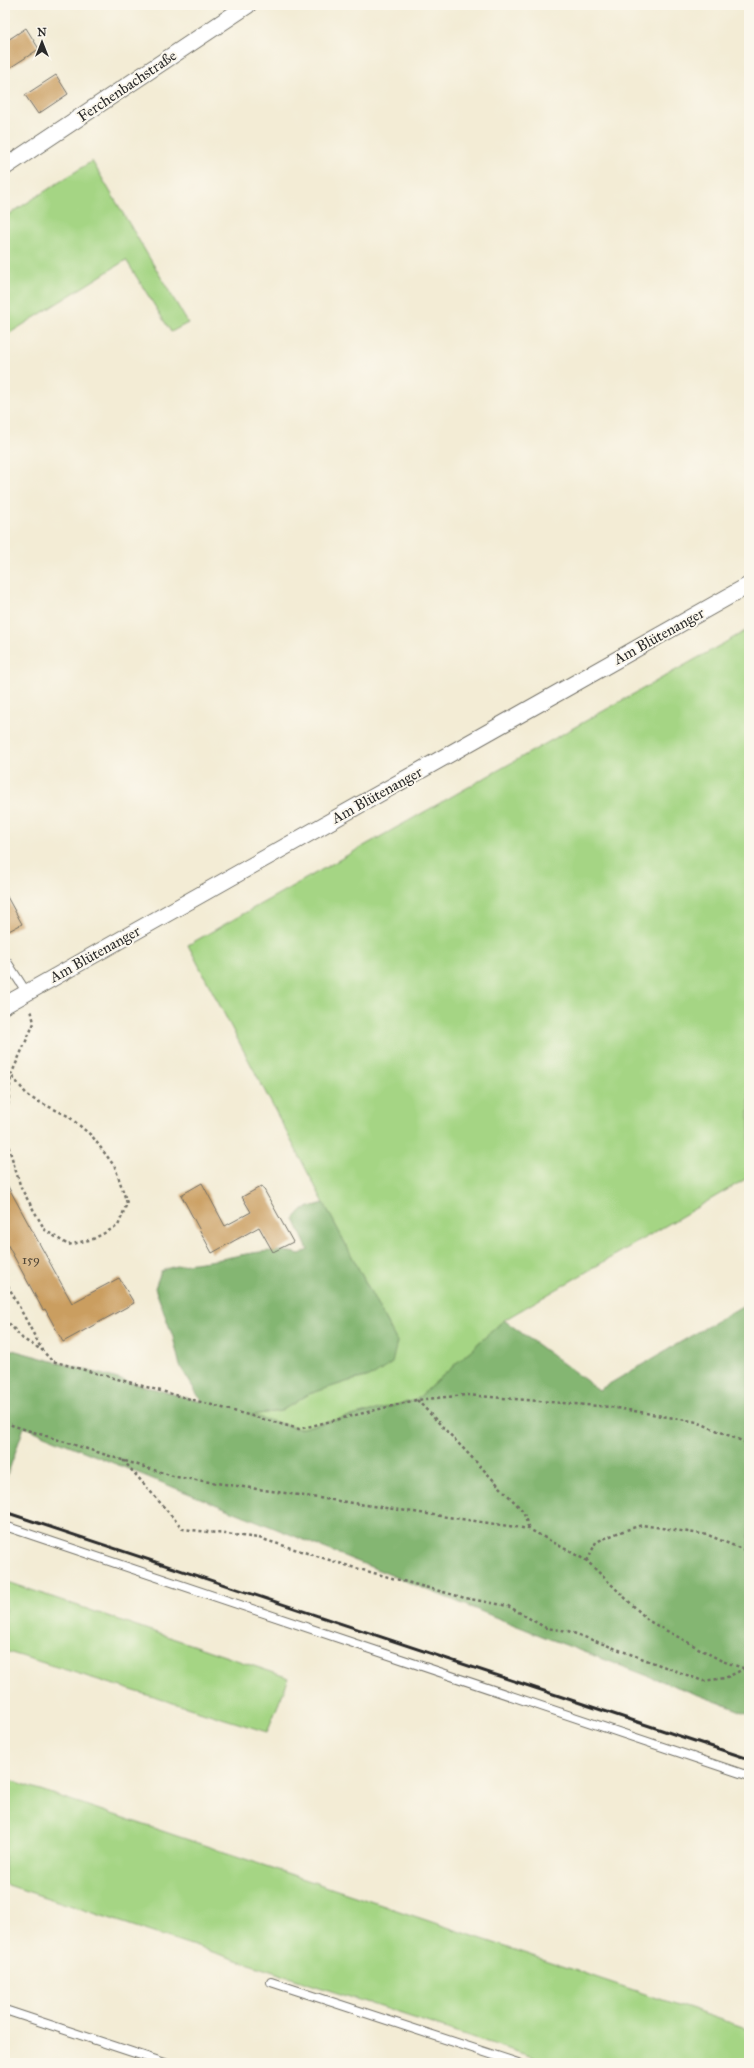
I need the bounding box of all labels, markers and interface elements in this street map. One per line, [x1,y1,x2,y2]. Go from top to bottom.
north arrow [22,22,62,62]
text: N [37,26,47,39]
street label: Ferchenbachstraße [74,46,180,126]
street label: Am Blütenanger [610,604,708,669]
street label: Am Blütenanger [328,763,426,828]
street label: Am Blütenanger [46,922,144,987]
house number: 159 [22,1252,40,1268]

